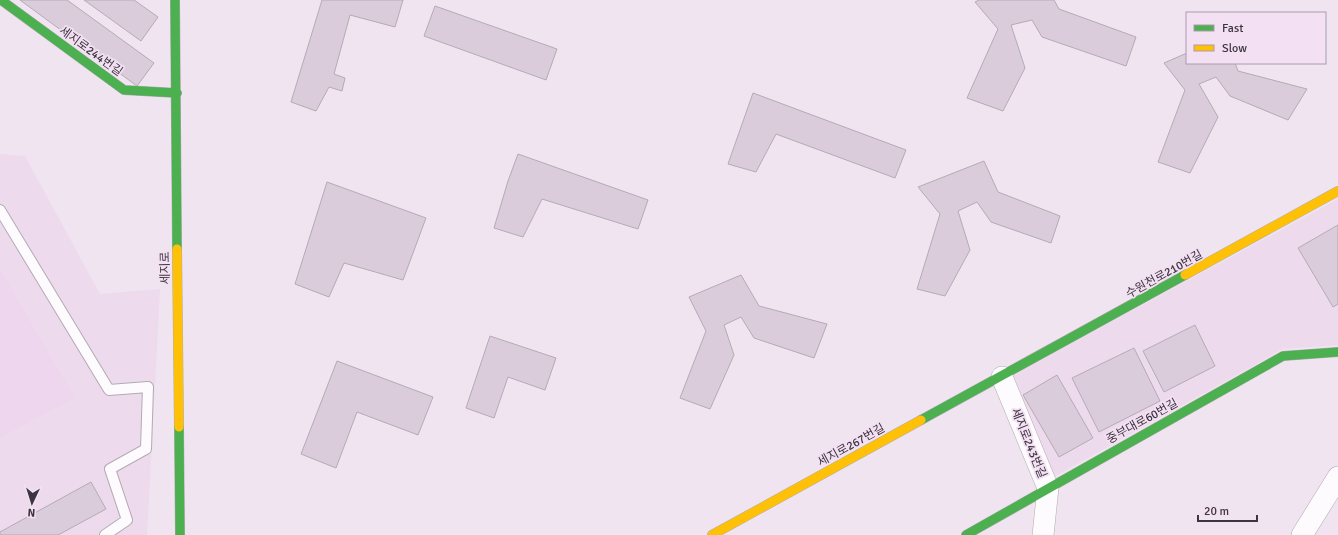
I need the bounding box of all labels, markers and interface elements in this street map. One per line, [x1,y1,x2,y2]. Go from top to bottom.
legend [1186,12,1326,64]
text: Fast [1222,21,1243,36]
street label: 세지로244번길 [56,23,125,79]
text: Slow [1222,41,1247,56]
street label: 수원천로210번길 [1123,247,1205,302]
street label: 세지로 [158,251,173,285]
street label: 중부대로60번길 [1104,396,1181,447]
street label: 세지로243번길 [1008,406,1049,481]
street label: 세지로267번길 [815,421,888,470]
north arrow [12,483,52,523]
scale bar [1198,497,1257,523]
text: 20 m [1204,504,1229,519]
text: N [27,506,36,519]

